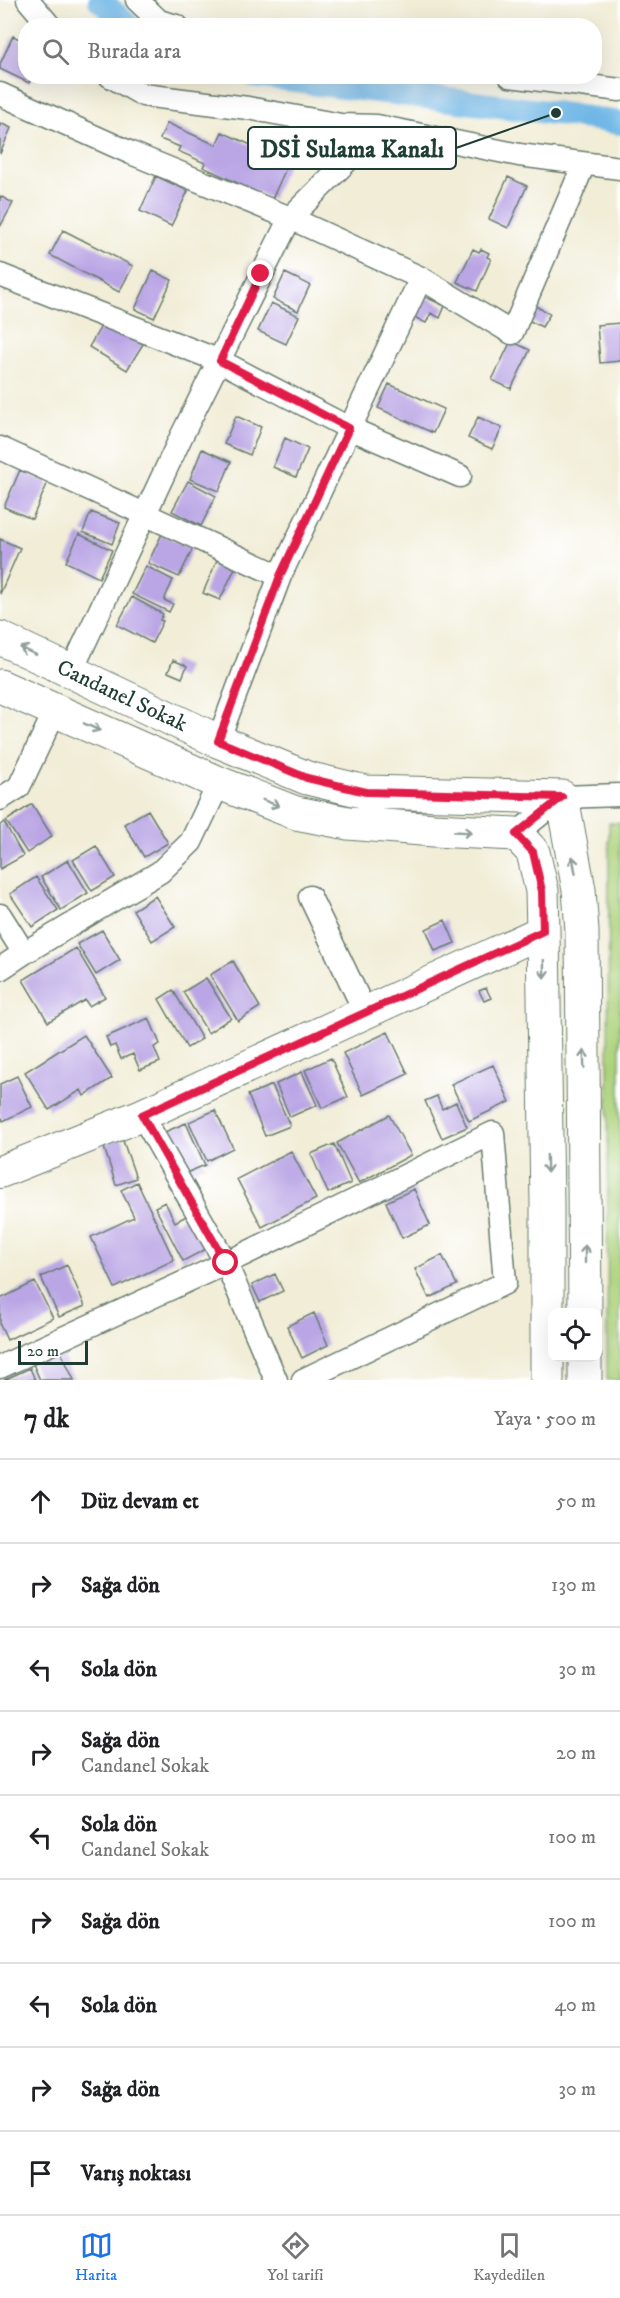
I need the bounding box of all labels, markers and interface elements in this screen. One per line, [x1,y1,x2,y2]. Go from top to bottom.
search box [18,18,602,84]
icon: search [39,35,72,68]
text: Burada ara [87,38,181,65]
callout: DSİ Sulama Kanalı [248,127,456,169]
text: DSİ Sulama Kanalı [260,134,444,165]
route end [247,260,273,286]
one-way arrow [20,645,38,657]
street label: Candanel Sokak [52,654,192,738]
one-way arrow [82,722,100,733]
one-way arrow [261,799,280,810]
one-way arrow [452,826,472,837]
one-way arrow [568,855,579,875]
one-way arrow [538,958,550,978]
one-way arrow [578,1050,589,1070]
one-way arrow [541,1153,552,1173]
one-way arrow [579,1245,591,1265]
route start [212,1249,238,1275]
map controls [548,1308,602,1362]
button: locate [548,1308,602,1362]
scale bar [18,1338,88,1366]
text: 20 m [27,1341,59,1361]
text: 7 dk [24,1403,69,1436]
text: Yaya · 500 m [494,1407,596,1432]
icon: ahead [24,1485,57,1518]
text: Düz devam et [81,1488,199,1515]
text: 50 m [556,1489,596,1514]
icon: right [24,1569,57,1602]
text: Sağa dön [81,1572,160,1599]
text: 130 m [551,1573,596,1598]
icon: left [24,1653,57,1686]
text: Sola dön [81,1656,157,1683]
text: 30 m [558,1657,596,1682]
text: Sağa dön [81,1727,160,1754]
icon: right [24,1737,57,1770]
text: 20 m [556,1741,596,1766]
text: Candanel Sokak [81,1754,209,1779]
text: Sola dön [81,1811,157,1838]
icon: left [24,1821,57,1854]
text: 100 m [548,1825,596,1850]
text: Candanel Sokak [81,1838,209,1863]
icon: right [24,1905,57,1938]
text: Sağa dön [81,1908,160,1935]
text: 100 m [548,1909,596,1934]
icon: left [24,1989,57,2022]
text: Sola dön [81,1992,157,2019]
text: 40 m [554,1993,596,2018]
icon: right [24,2073,57,2106]
text: Sağa dön [81,2076,160,2103]
text: 30 m [558,2077,596,2102]
icon: arrive [24,2157,57,2190]
text: Varış noktası [81,2160,191,2187]
tab: Harita [75,2229,117,2285]
tab: Yol tarifi [267,2229,323,2285]
tab: Kaydedilen [473,2229,545,2285]

